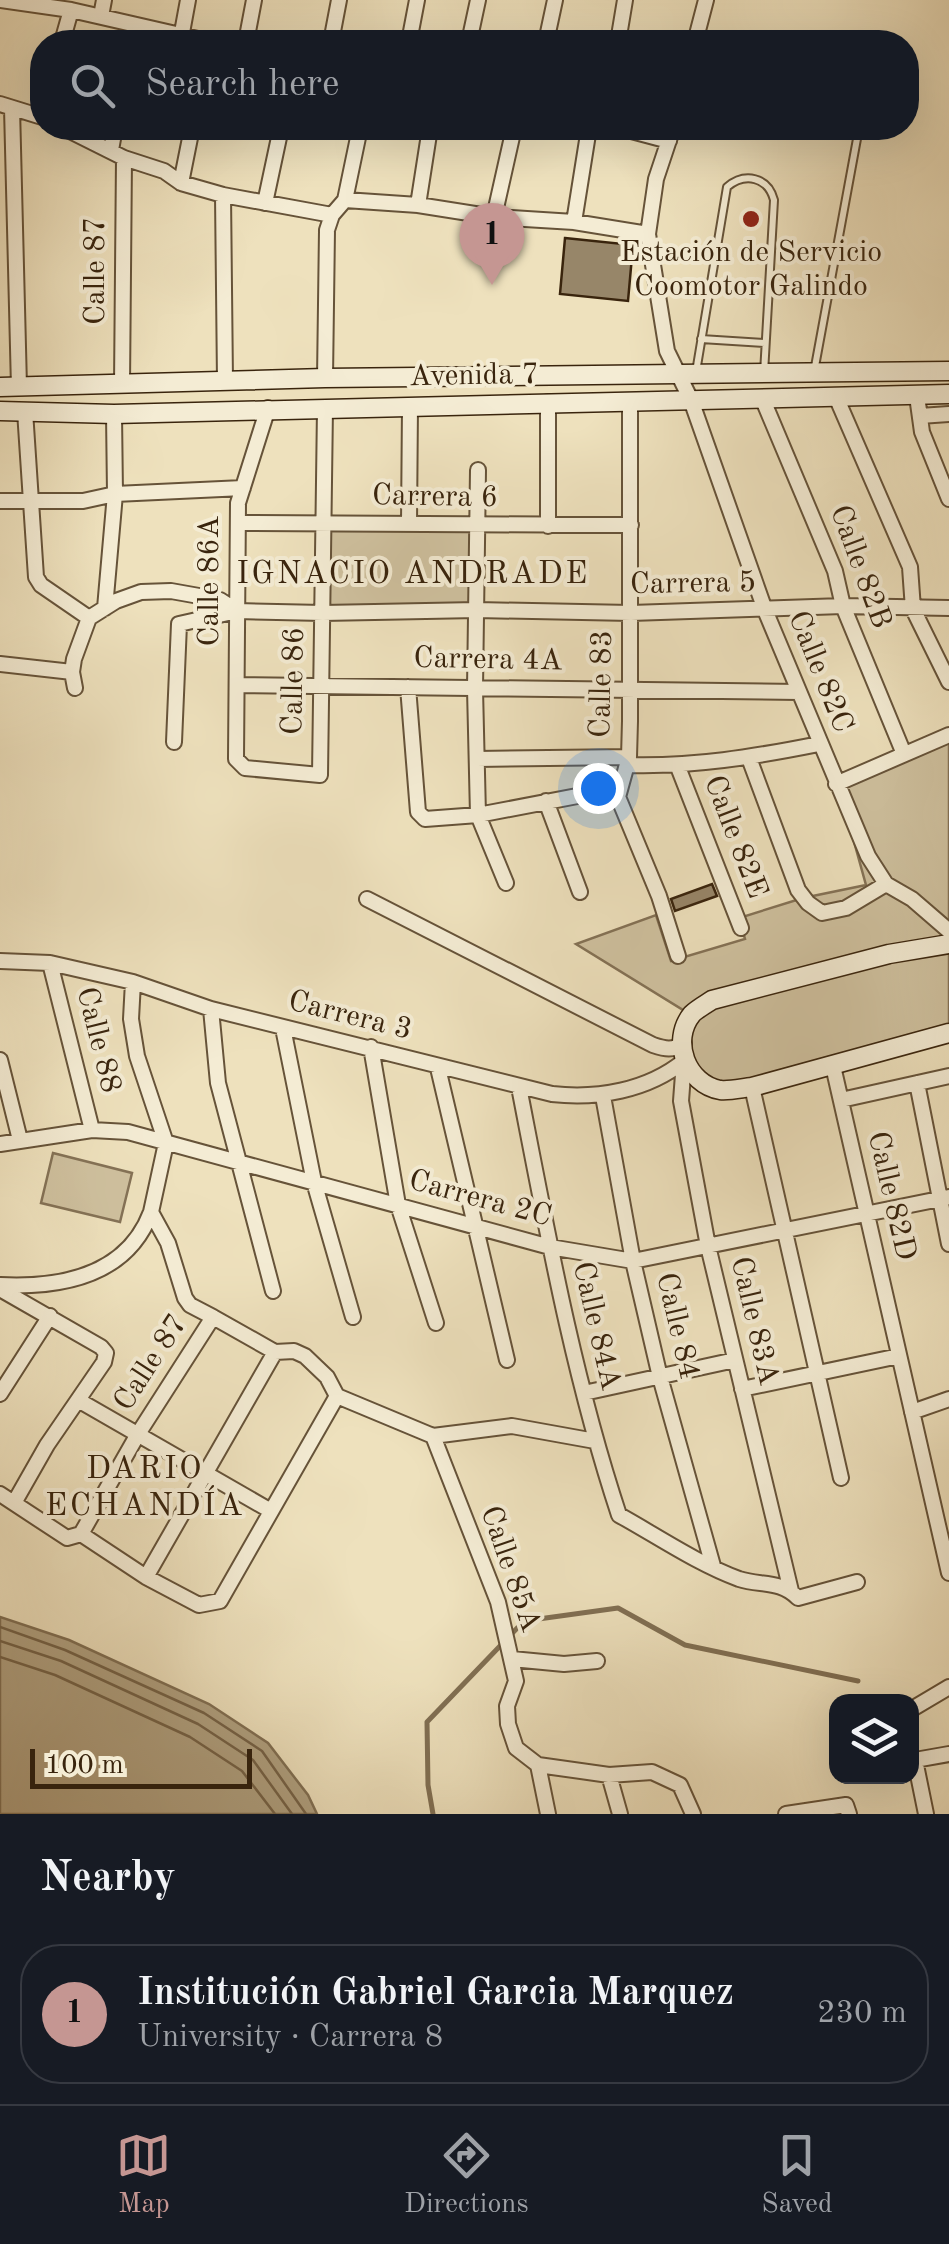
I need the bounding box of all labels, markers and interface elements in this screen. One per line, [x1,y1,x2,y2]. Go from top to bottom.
search box [30,30,919,140]
icon: search [65,58,120,113]
text: Search here [145,66,340,104]
pin: 1 [460,202,524,285]
marker: Estación de Servicio Coomotor Galindo [740,208,762,230]
street label: Calle 87 [81,217,111,325]
place label: Estación de Servicio Coomotor Galindo [620,238,882,302]
street label: Avenida 7 [409,360,539,392]
street label: Carrera 6 [372,481,498,513]
street label: Calle 82B [824,501,896,633]
street label: Calle 86A [195,515,225,647]
district label: IGNACIO ANDRADE [236,559,590,591]
street label: Carrera 5 [630,568,756,600]
street label: Calle 82C [782,607,858,737]
street label: Calle 86 [278,627,310,735]
street label: Calle 83 [586,630,618,738]
street label: Carrera 4A [413,644,563,676]
your location [573,763,624,814]
street label: Calle 82E [698,771,772,903]
street label: Calle 88 [70,984,126,1096]
street label: Carrera 3 [285,986,415,1046]
street label: Calle 82D [862,1129,920,1263]
street label: Carrera 2C [405,1166,555,1232]
street label: Calle 83A [725,1254,783,1388]
street label: Calle 84A [567,1259,625,1393]
street label: Calle 84 [650,1270,704,1382]
street label: Calle 87 [109,1309,193,1417]
district label: DARIO ECHANDÍA [45,1454,245,1523]
street label: Calle 85A [474,1502,546,1636]
map controls [829,1694,919,1784]
button: layers [829,1694,919,1784]
scale bar [30,1744,252,1788]
text: 100 m [45,1752,124,1780]
text: Nearby [40,1858,176,1900]
text: Institución Gabriel Garcia Marquez [137,1975,734,2013]
text: 1 [65,1998,84,2030]
text: 230 m [817,1998,907,2030]
text: University · Carrera 8 [137,2022,443,2054]
tab: Map [116,2128,171,2223]
tab: Directions [404,2128,529,2223]
tab: Saved [761,2128,833,2223]

